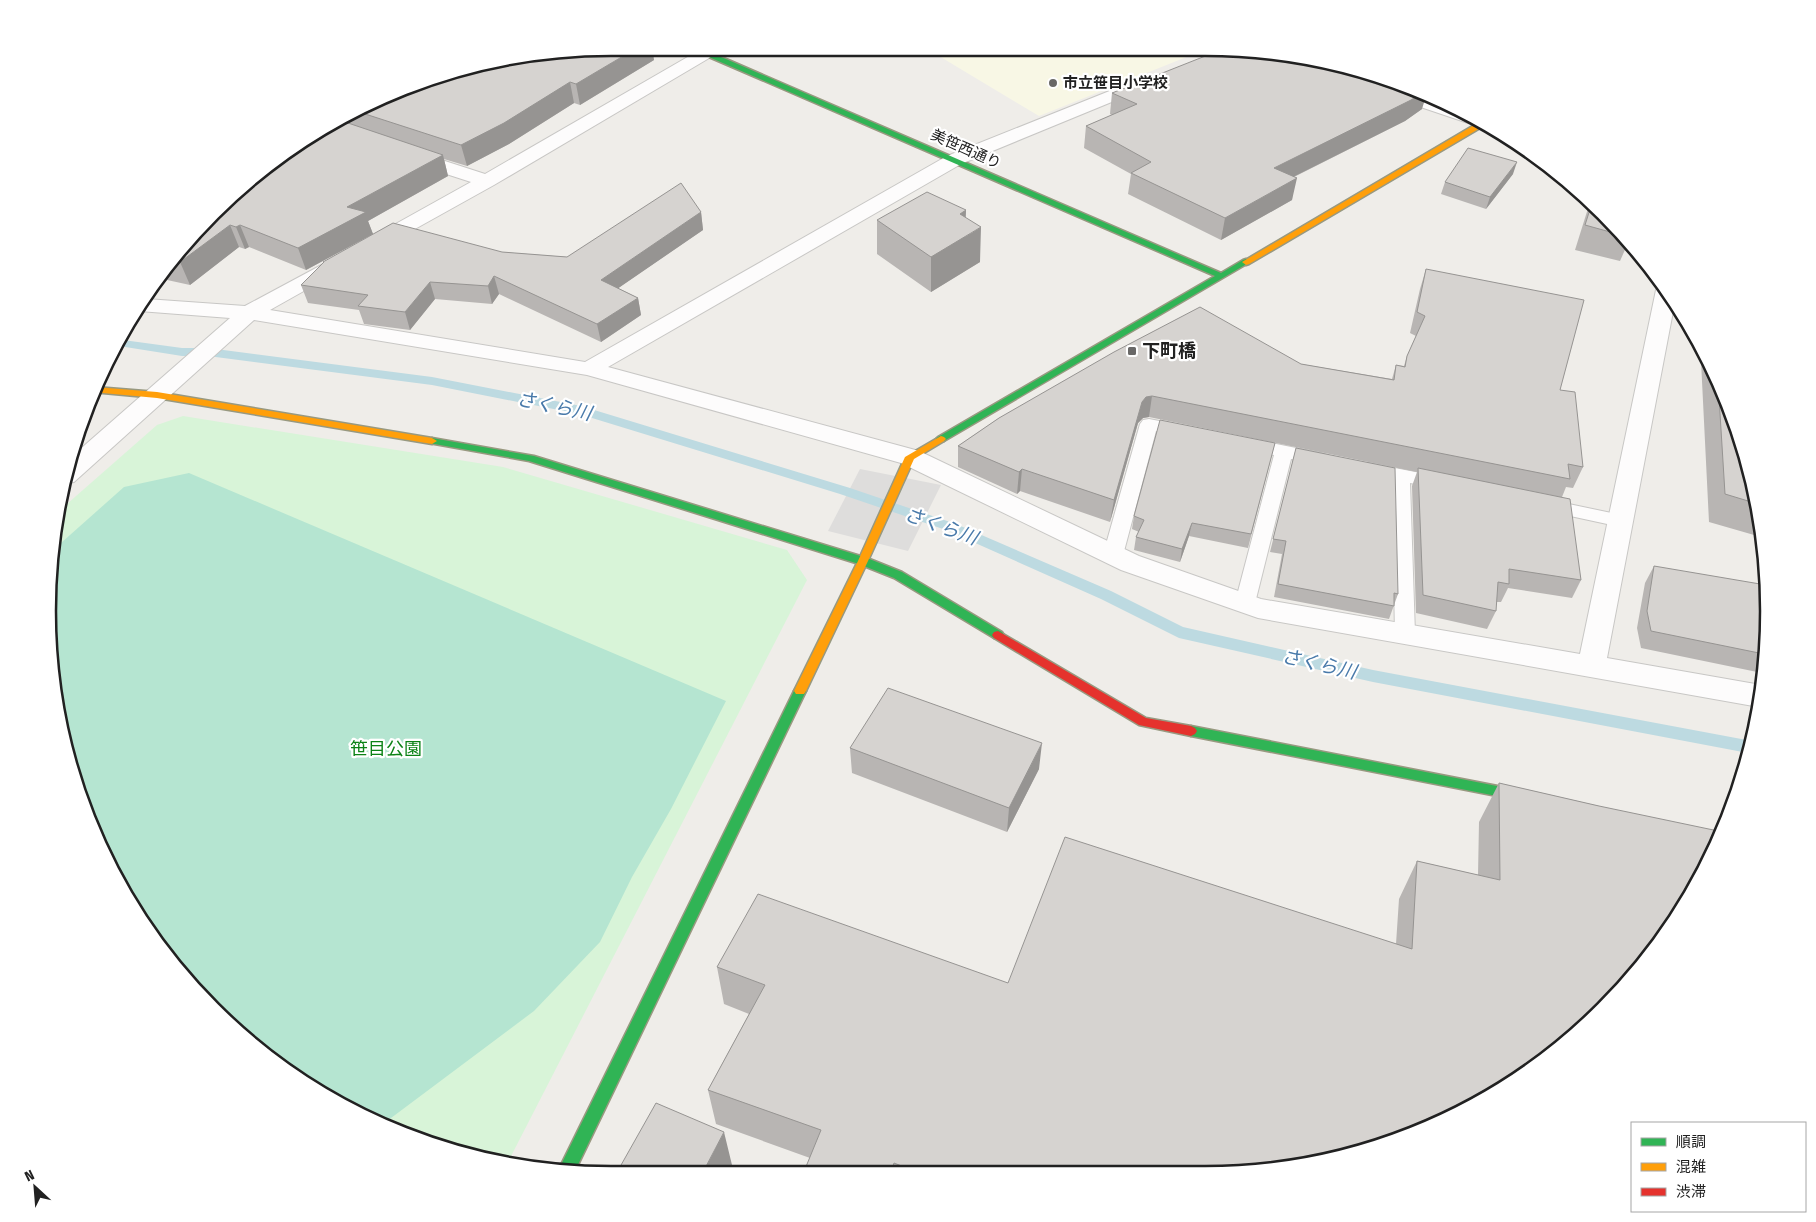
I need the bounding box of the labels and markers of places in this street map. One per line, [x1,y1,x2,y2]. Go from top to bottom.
place label: 市立笹目小学校 [1063,74,1168,92]
marker: 市立笹目小学校 [1047,77,1059,89]
place label: 下町橋 [1142,340,1196,362]
marker: 下町橋 [1126,345,1138,357]

